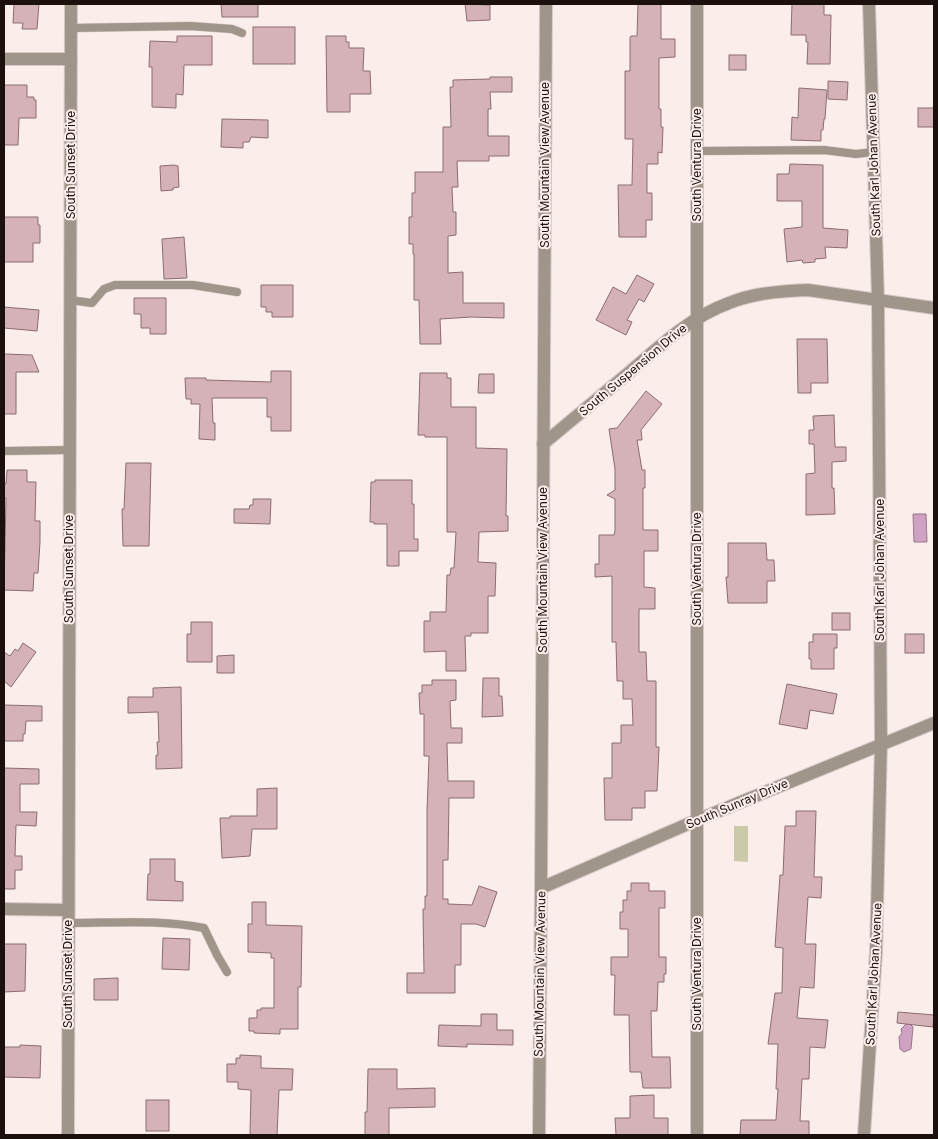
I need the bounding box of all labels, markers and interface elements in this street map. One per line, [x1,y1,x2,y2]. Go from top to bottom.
street label: South Mountain View Avenue [537,82,552,248]
street label: South Karl Johan Avenue [864,93,883,237]
street label: South Ventura Drive [689,108,704,222]
street label: South Sunset Drive [63,111,78,219]
street label: South Suspension Drive [576,320,689,419]
street label: South Mountain View Avenue [535,487,550,653]
street label: South Karl Johan Avenue [872,499,887,641]
street label: South Ventura Drive [689,512,704,626]
street label: South Sunset Drive [61,515,76,623]
street label: South Sunray Drive [684,775,790,832]
street label: South Mountain View Avenue [531,891,548,1057]
street label: South Karl Johan Avenue [862,902,885,1046]
street label: South Ventura Drive [689,917,704,1031]
street label: South Sunset Drive [60,920,75,1028]

